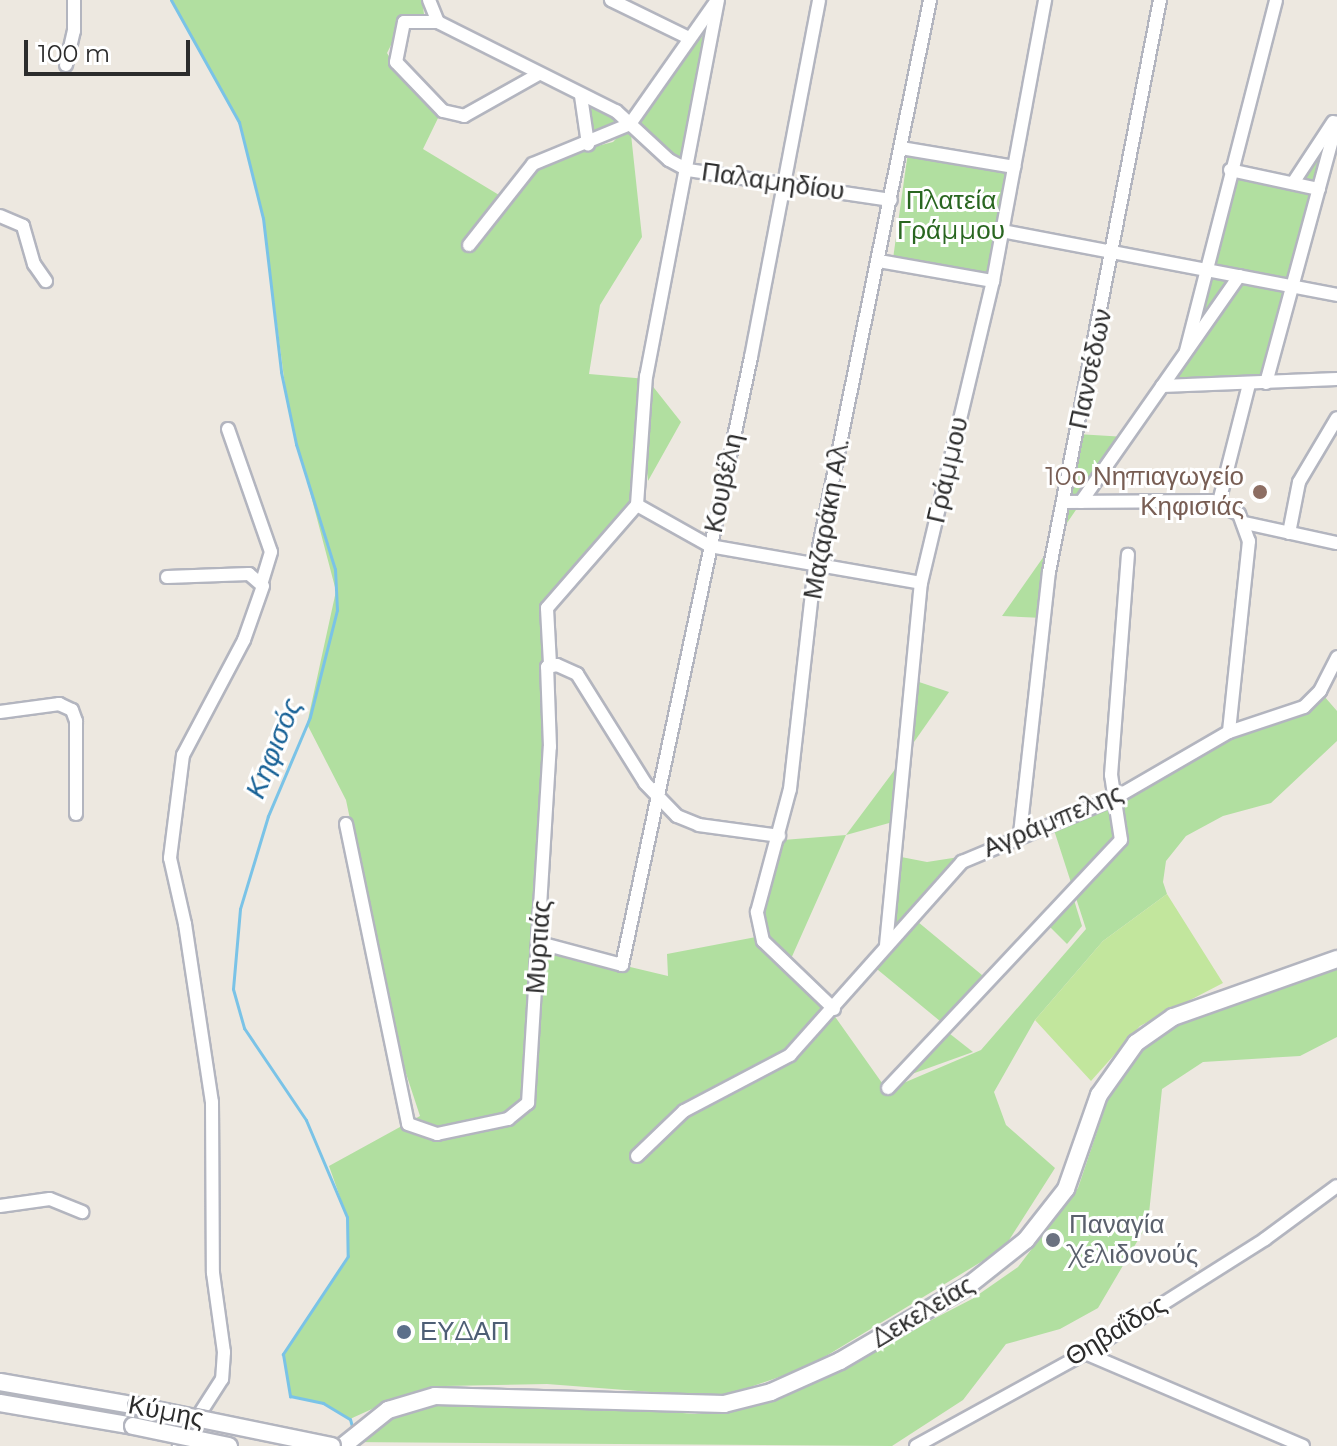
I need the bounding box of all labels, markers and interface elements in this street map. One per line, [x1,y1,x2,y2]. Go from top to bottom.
scale bar [28,24,194,74]
text: 100 m [38,39,110,68]
street label: Παλαμηδίου [700,157,846,207]
park label: Πλατεία Γράμμου [897,185,1005,246]
street label: Πανσέδων [1063,306,1119,432]
street label: Γράμμου [921,414,975,526]
street label: Κουβέλη [698,430,750,536]
street label: Μαζαράκη Αλ. [798,436,856,602]
place label: 10ο Νηπιαγωγείο Κηφισιάς [1045,461,1244,522]
marker: 10ο Νηπιαγωγείο Κηφισιάς [1251,483,1269,501]
water label: Κηφισός [238,693,308,803]
street label: Αγράμπελης [978,778,1128,864]
street label: Μυρτιάς [520,899,558,995]
place label: Παναγία Χελιδονούς [1069,1209,1198,1270]
marker: Παναγία Χελιδονούς [1044,1231,1062,1249]
street label: Δεκελείας [866,1269,980,1355]
street label: Θηβαΐδος [1060,1289,1172,1373]
place label: ΕΥΔΑΠ [420,1316,509,1348]
marker: ΕΥΔΑΠ [395,1323,413,1341]
street label: Κύμης [126,1389,206,1435]

